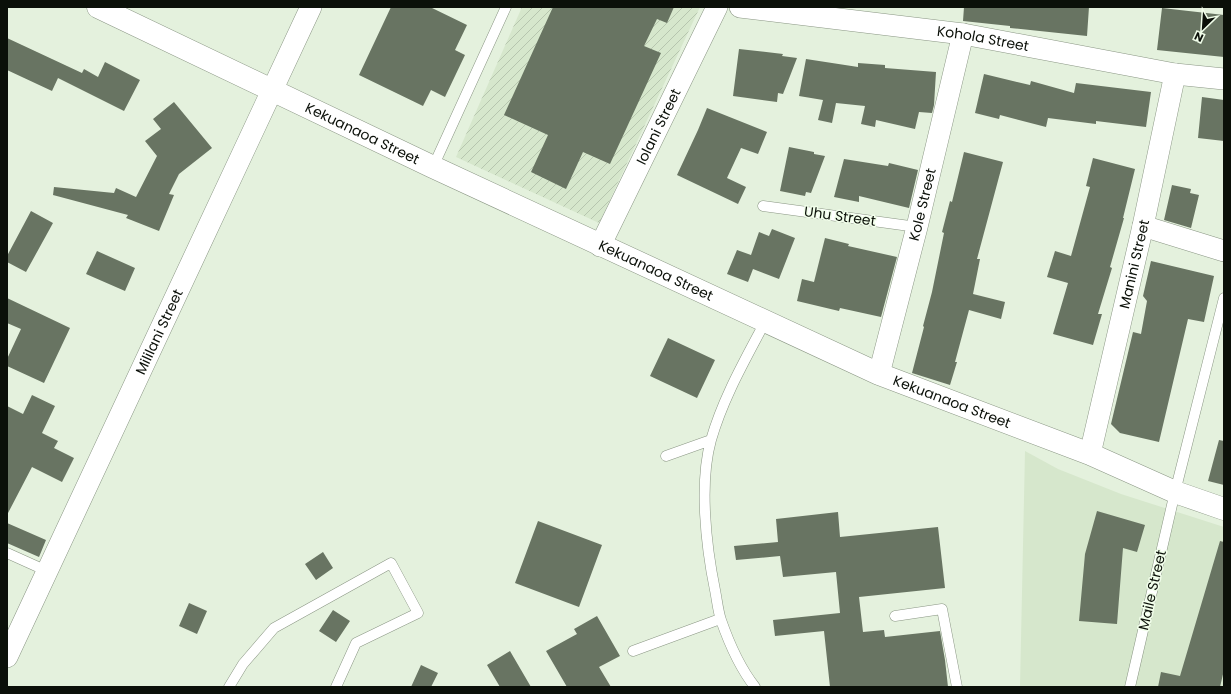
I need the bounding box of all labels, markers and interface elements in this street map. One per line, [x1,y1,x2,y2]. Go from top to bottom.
north arrow [1183,8,1223,48]
street label: Kohola Street [936,21,1031,56]
text: N [1192,28,1206,46]
street label: Iolani Street [631,85,686,168]
street label: Kekuanaoa Street [302,97,423,169]
street label: Kole Street [904,166,941,243]
street label: Uhu Street [803,201,877,231]
street label: Manini Street [1114,218,1154,311]
street label: Kekuanaoa Street [595,235,717,306]
street label: Mililani Street [130,286,188,378]
street label: Kekuanaoa Street [890,370,1014,433]
street label: Maile Street [1133,548,1171,632]

